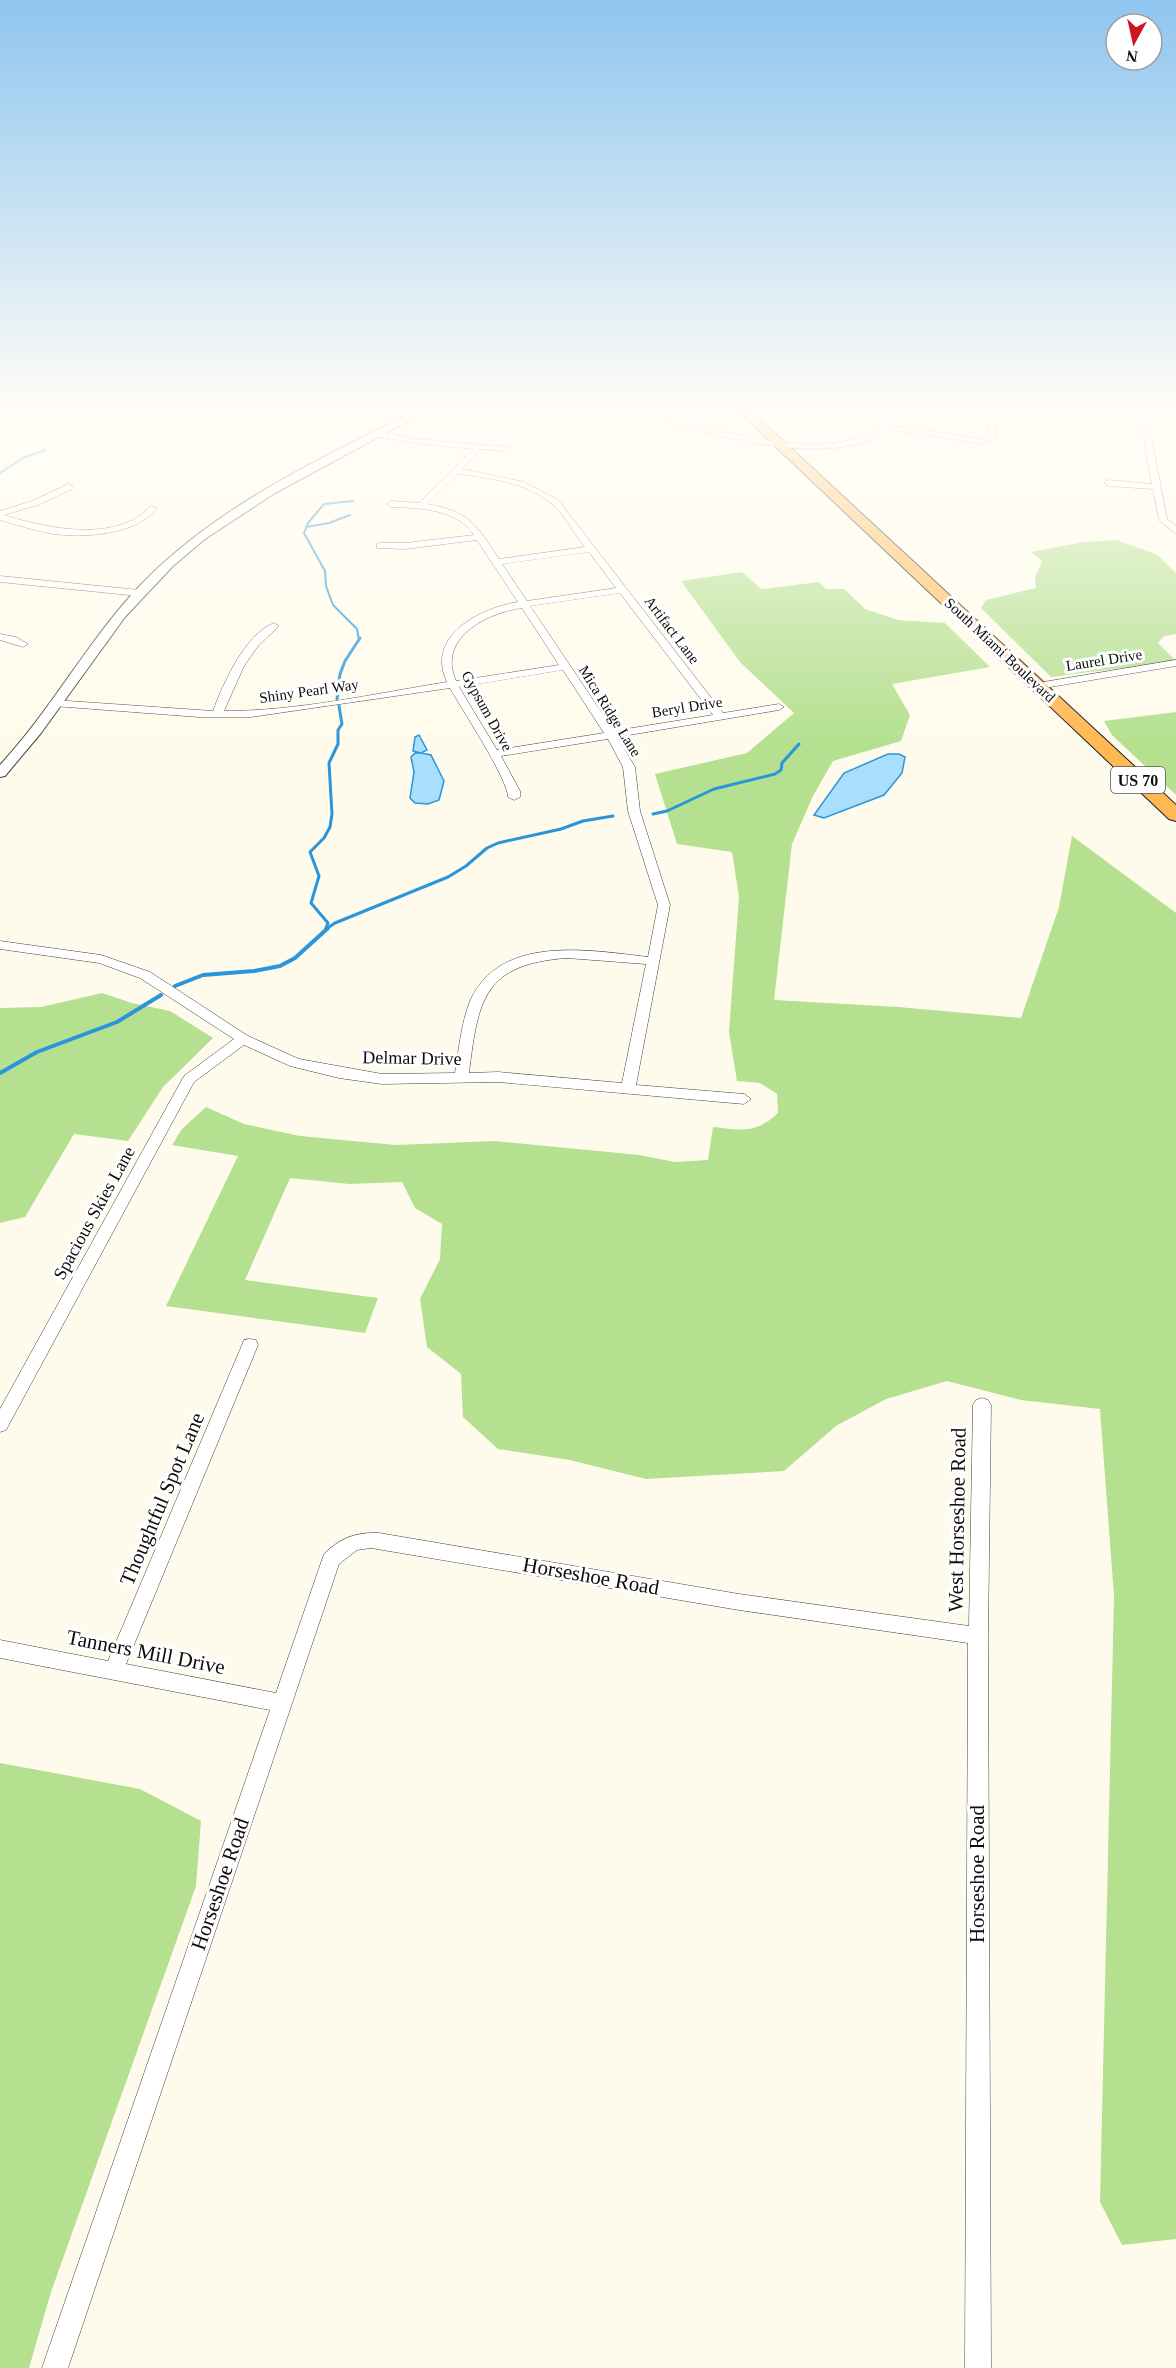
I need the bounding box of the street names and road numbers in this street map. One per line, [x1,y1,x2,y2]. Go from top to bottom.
street label: Artifact Lane [641,593,703,667]
street label: South Miami Boulevard [942,595,1059,706]
street label: Laurel Drive [1065,646,1144,674]
street label: Mica Ridge Lane [576,663,645,760]
street label: Gypsum Drive [458,668,516,754]
street label: Shiny Pearl Way [258,676,360,706]
street label: Beryl Drive [651,693,724,720]
road number: US 70 [1111,767,1165,793]
street label: Delmar Drive [362,1047,462,1069]
street label: Spacious Skies Lane [49,1143,139,1283]
street label: Thoughtful Spot Lane [115,1409,209,1589]
street label: West Horseshoe Road [943,1427,971,1613]
street label: Horseshoe Road [521,1552,662,1600]
street label: Tanners Mill Drive [65,1625,227,1679]
street label: Horseshoe Road [965,1804,989,1943]
street label: Horseshoe Road [186,1814,254,1953]

